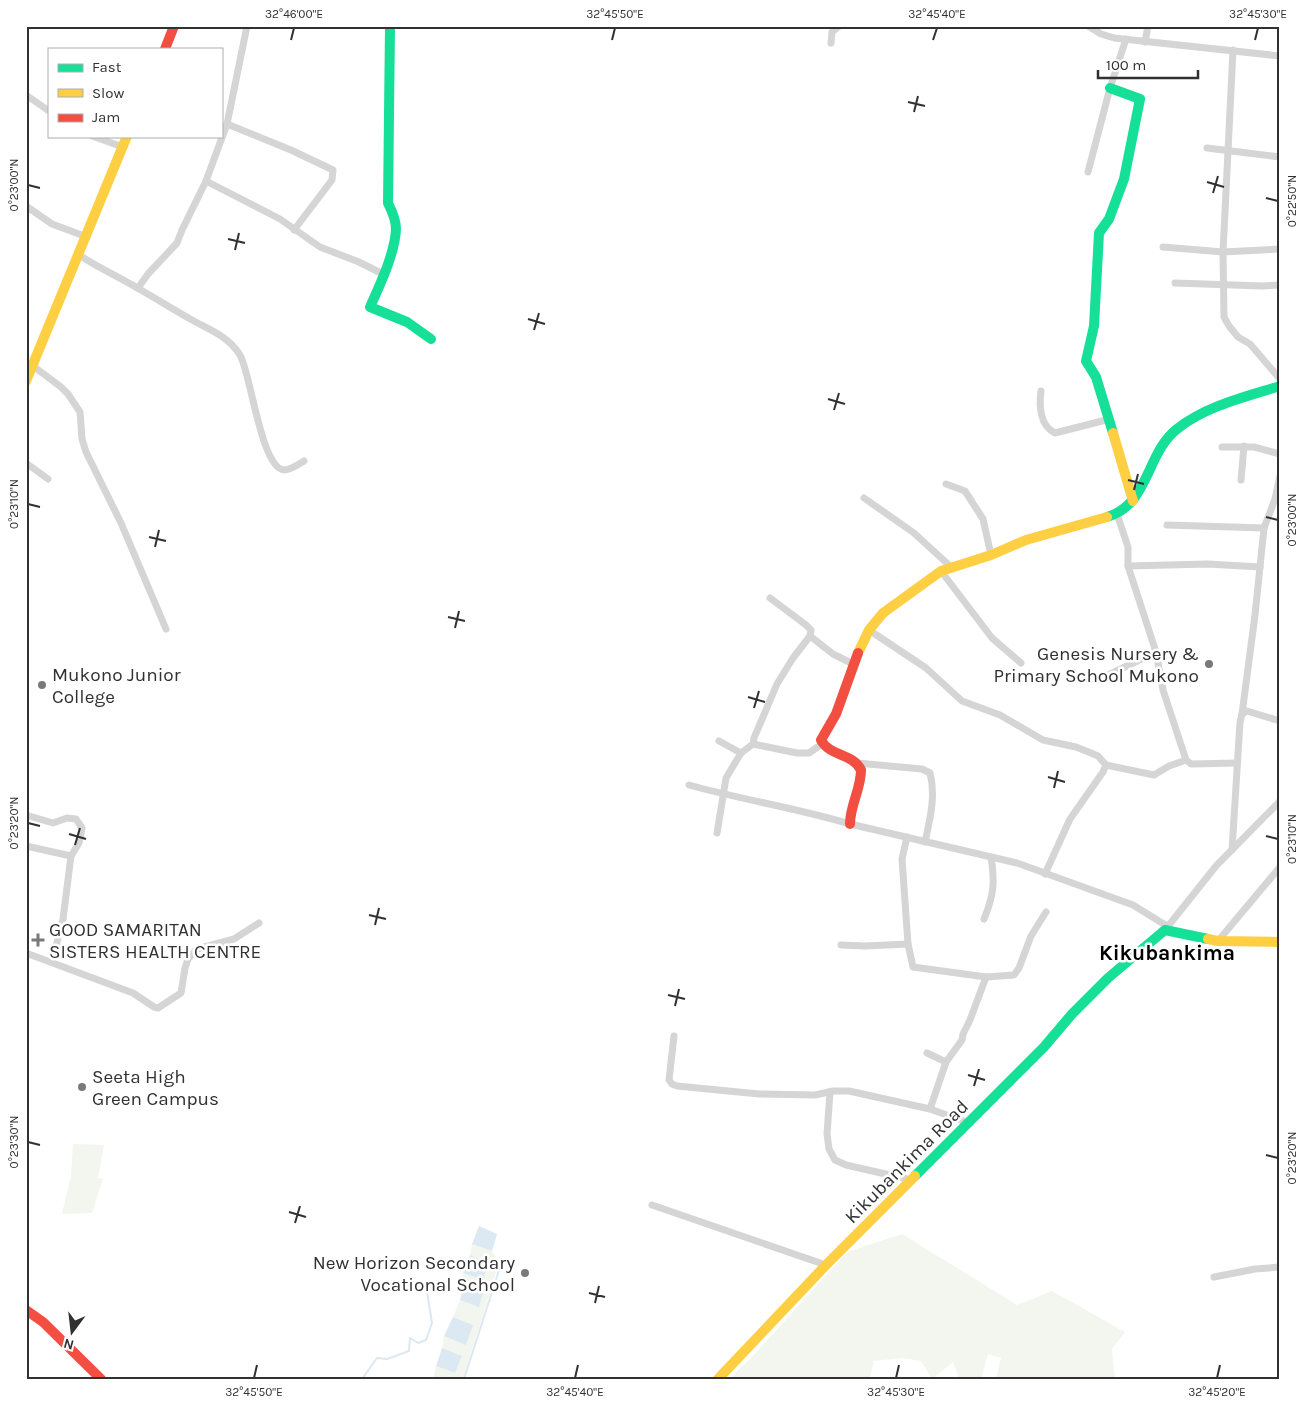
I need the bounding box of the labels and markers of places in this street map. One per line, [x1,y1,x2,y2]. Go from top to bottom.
place label: Genesis Nursery & Primary School Mukono [994,643,1199,687]
marker: Genesis Nursery & Primary School Mukono [1203,658,1215,670]
place label: Mukono Junior College [52,664,181,708]
marker: Mukono Junior College [36,679,48,691]
place label: GOOD SAMARITAN SISTERS HEALTH CENTRE [49,919,261,963]
marker: GOOD SAMARITAN SISTERS HEALTH CENTRE [31,933,45,947]
place label: Seeta High Green Campus [92,1066,219,1110]
marker: Seeta High Green Campus [76,1081,88,1093]
place label: New Horizon Secondary Vocational School [313,1252,515,1296]
marker: New Horizon Secondary Vocational School [519,1267,531,1279]

